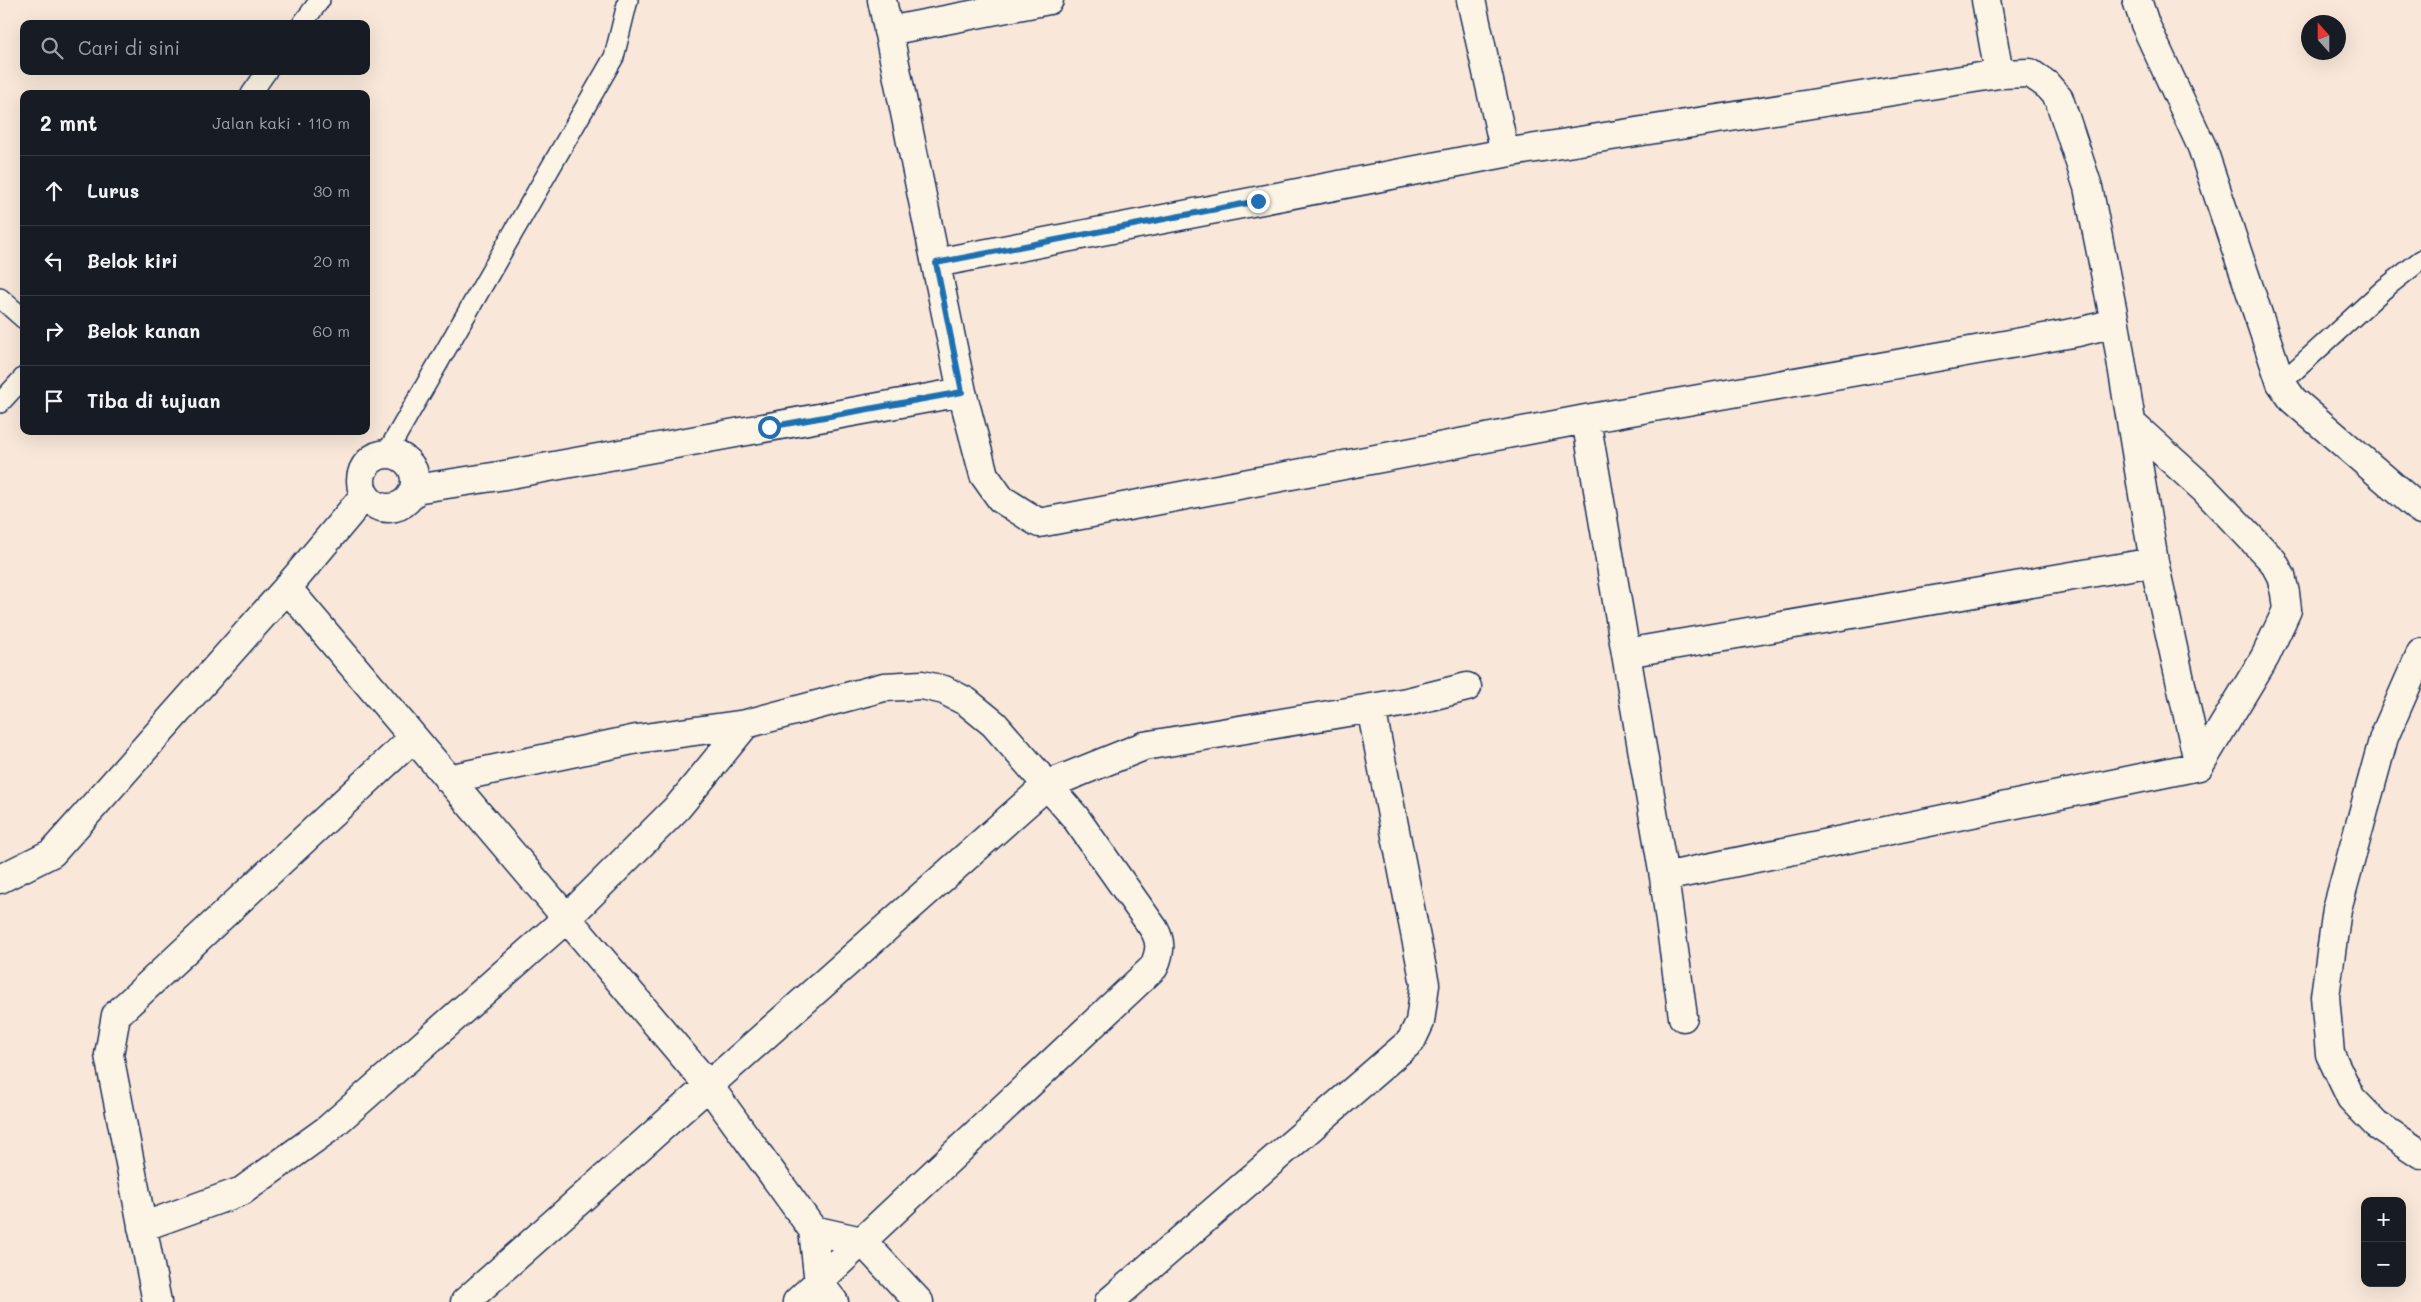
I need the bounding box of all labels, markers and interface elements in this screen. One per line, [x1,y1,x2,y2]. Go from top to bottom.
north arrow [2301,15,2346,60]
search box [20,20,370,75]
icon: search [38,34,66,62]
text: Cari di sini [78,35,180,60]
text: 2 mnt [40,109,97,136]
text: Jalan kaki · 110 m [212,112,350,133]
icon: ahead [40,177,68,205]
text: Lurus [87,178,139,203]
text: 30 m [313,180,350,201]
route end [1247,190,1270,213]
icon: left [40,247,68,275]
text: Belok kiri [87,248,178,273]
text: 20 m [313,250,350,271]
icon: right [40,317,68,345]
text: Belok kanan [87,318,200,343]
text: 60 m [313,320,350,341]
icon: arrive [40,387,68,415]
text: Tiba di tujuan [87,388,220,413]
route start [758,416,781,439]
map controls [2361,1197,2406,1287]
button: + [2361,1197,2406,1242]
button: − [2361,1242,2406,1287]

